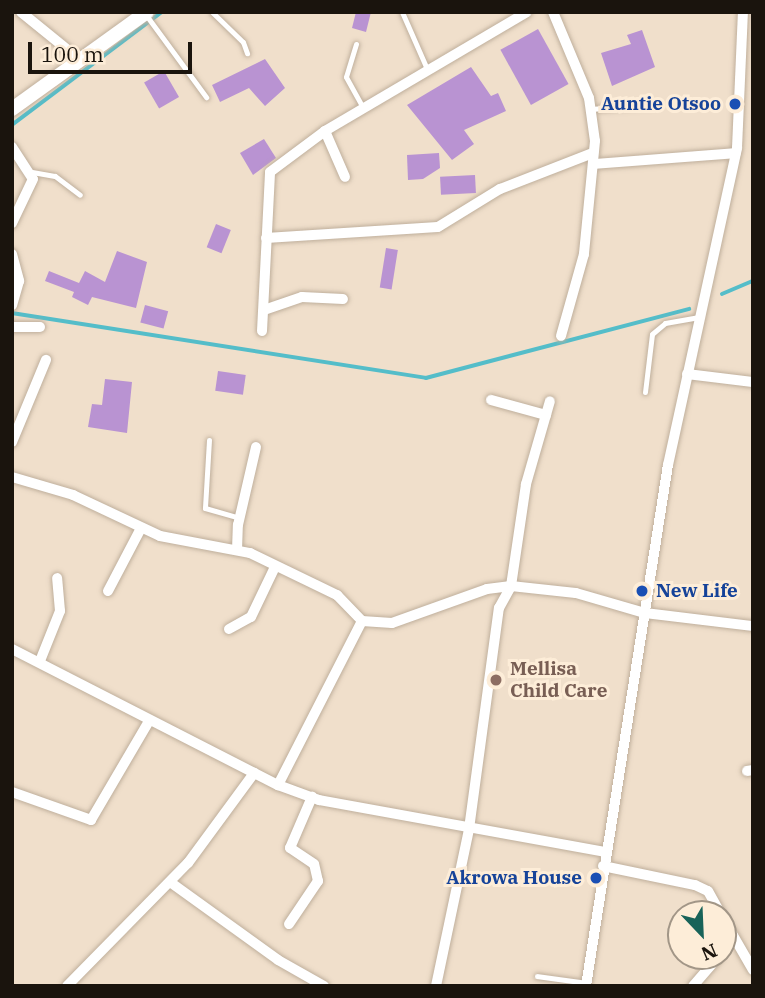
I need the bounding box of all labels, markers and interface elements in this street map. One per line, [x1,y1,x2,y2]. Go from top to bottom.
scale bar [32,28,196,72]
text: 100 m [41,40,104,68]
place label: Auntie Otsoo [601,93,721,115]
marker: Auntie Otsoo [727,96,743,112]
place label: New Life [656,580,738,602]
marker: New Life [634,583,650,599]
place label: Mellisa Child Care [510,658,607,702]
marker: Mellisa Child Care [488,672,504,688]
place label: Akrowa House [446,867,582,889]
marker: Akrowa House [588,870,604,886]
north arrow [667,900,737,970]
text: N [698,939,721,966]

